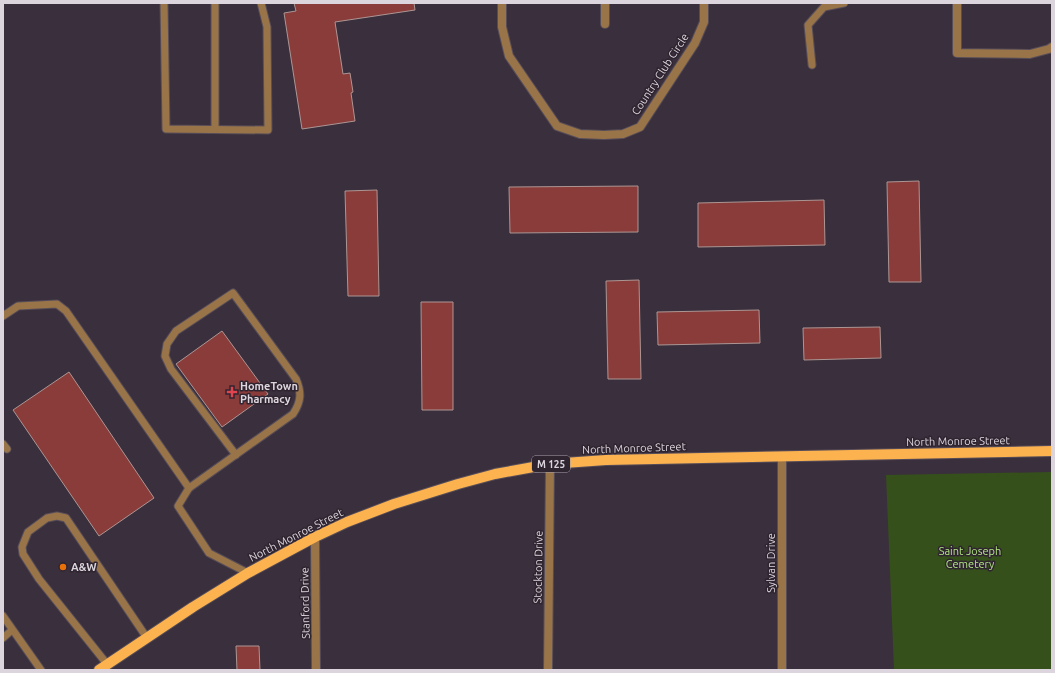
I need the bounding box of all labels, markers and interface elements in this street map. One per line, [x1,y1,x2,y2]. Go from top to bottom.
street label: Country Club Circle [629,31,691,117]
place label: HomeTown Pharmacy [240,380,298,405]
marker: HomeTown Pharmacy [227,387,237,397]
street label: North Monroe Street [906,434,1011,448]
street label: North Monroe Street [582,440,687,456]
road number: M 125 [532,456,570,472]
street label: North Monroe Street [247,506,346,564]
street label: Stockton Drive [531,531,545,603]
street label: Sylvan Drive [765,533,777,593]
park label: Saint Joseph Cemetery [939,545,1001,570]
place label: A&W [71,561,97,573]
marker: A&W [58,562,68,572]
street label: Stanford Drive [298,567,312,639]

